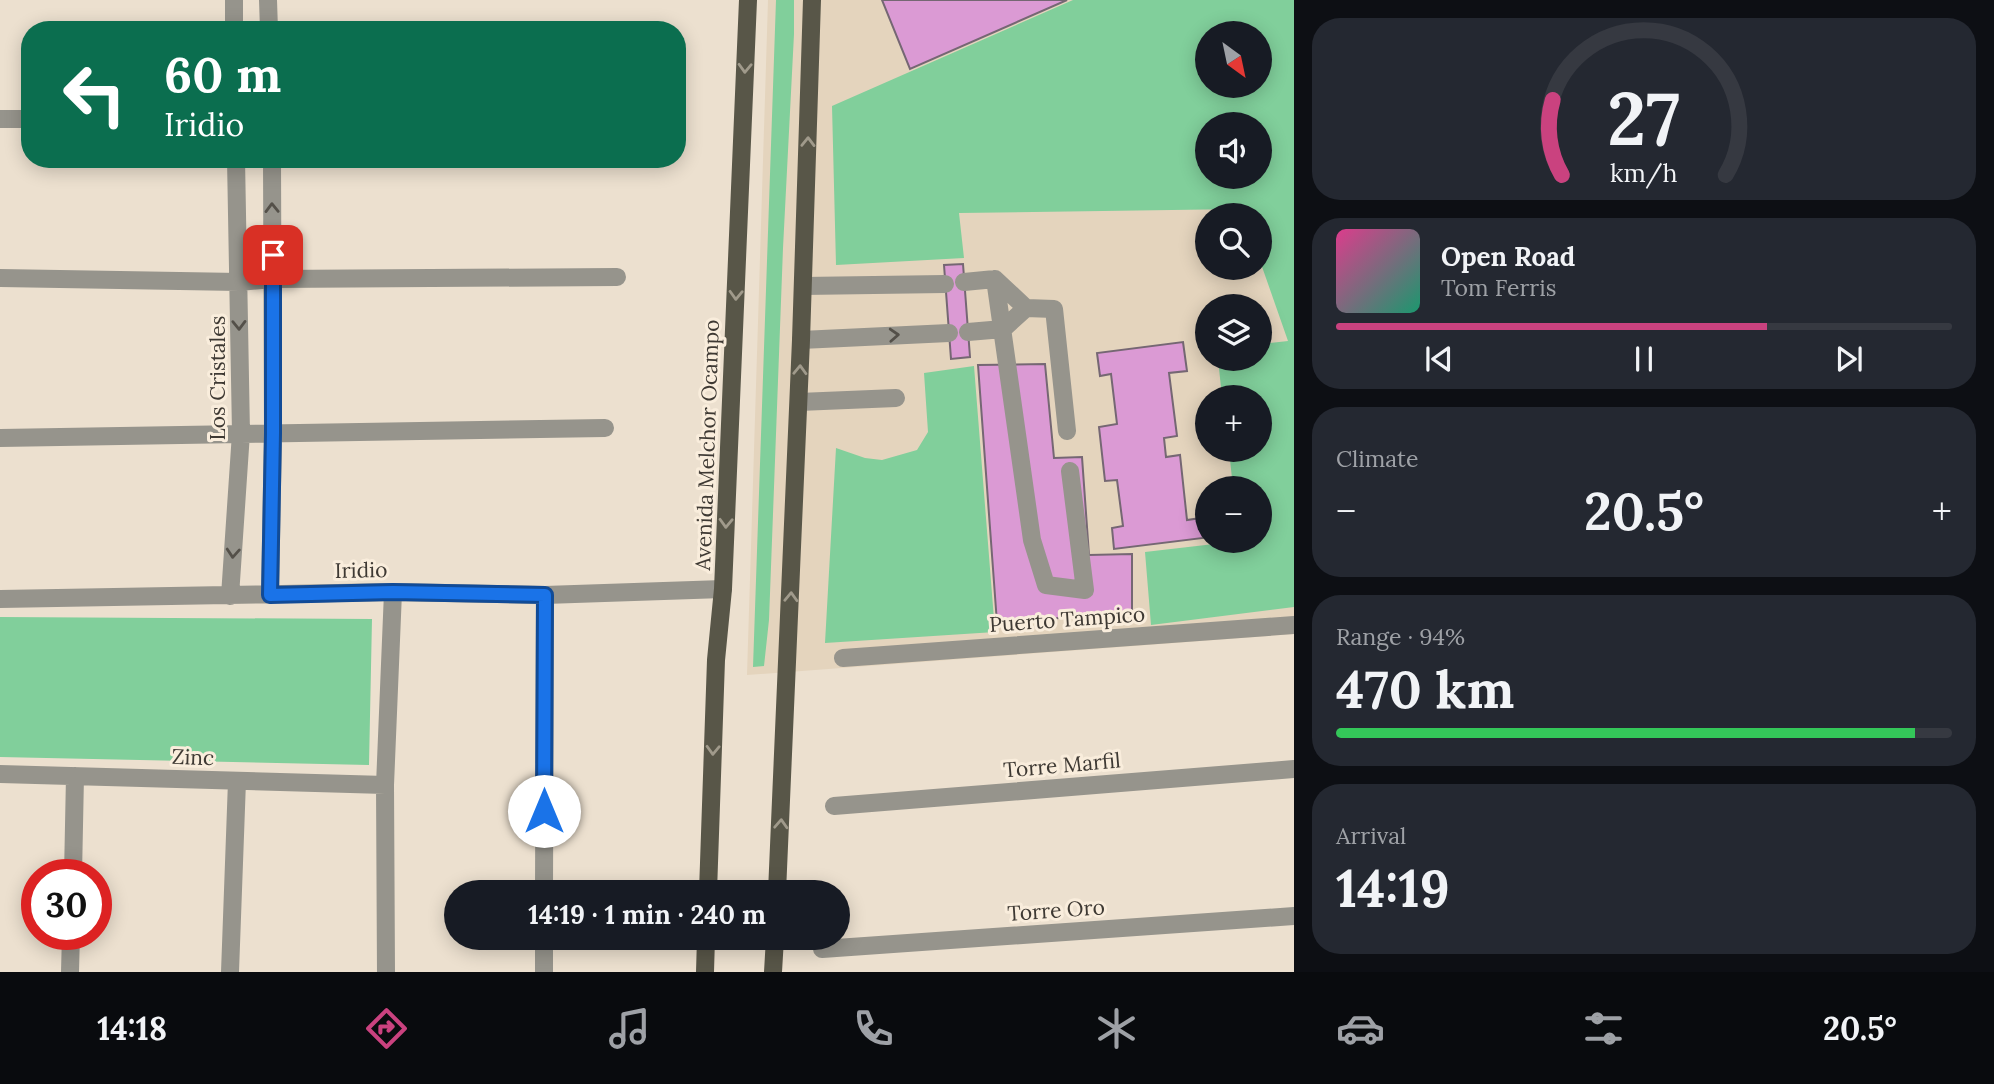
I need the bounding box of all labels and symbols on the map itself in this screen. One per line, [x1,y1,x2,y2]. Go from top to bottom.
north arrow [1195,21,1272,98]
one-way arrow [738,63,753,74]
one-way arrow [800,137,816,147]
one-way arrow [265,202,280,213]
pin [243,225,303,285]
one-way arrow [728,290,743,301]
street label: Los Cristales [204,316,231,440]
street label: Avenida Melchor Ocampo [689,319,725,572]
one-way arrow [232,320,247,331]
one-way arrow [889,328,900,343]
one-way arrow [793,364,808,375]
one-way arrow [719,518,734,529]
one-way arrow [226,547,241,558]
street label: Iridio [334,556,388,584]
one-way arrow [784,591,799,602]
street label: Puerto Tampico [988,600,1146,638]
street label: Zinc [171,743,215,771]
one-way arrow [705,745,721,756]
street label: Torre Marfil [1002,746,1122,784]
position arrow [507,774,581,848]
one-way arrow [773,819,788,830]
speed limit sign: 30 [21,859,112,950]
street label: Torre Oro [1006,893,1106,927]

